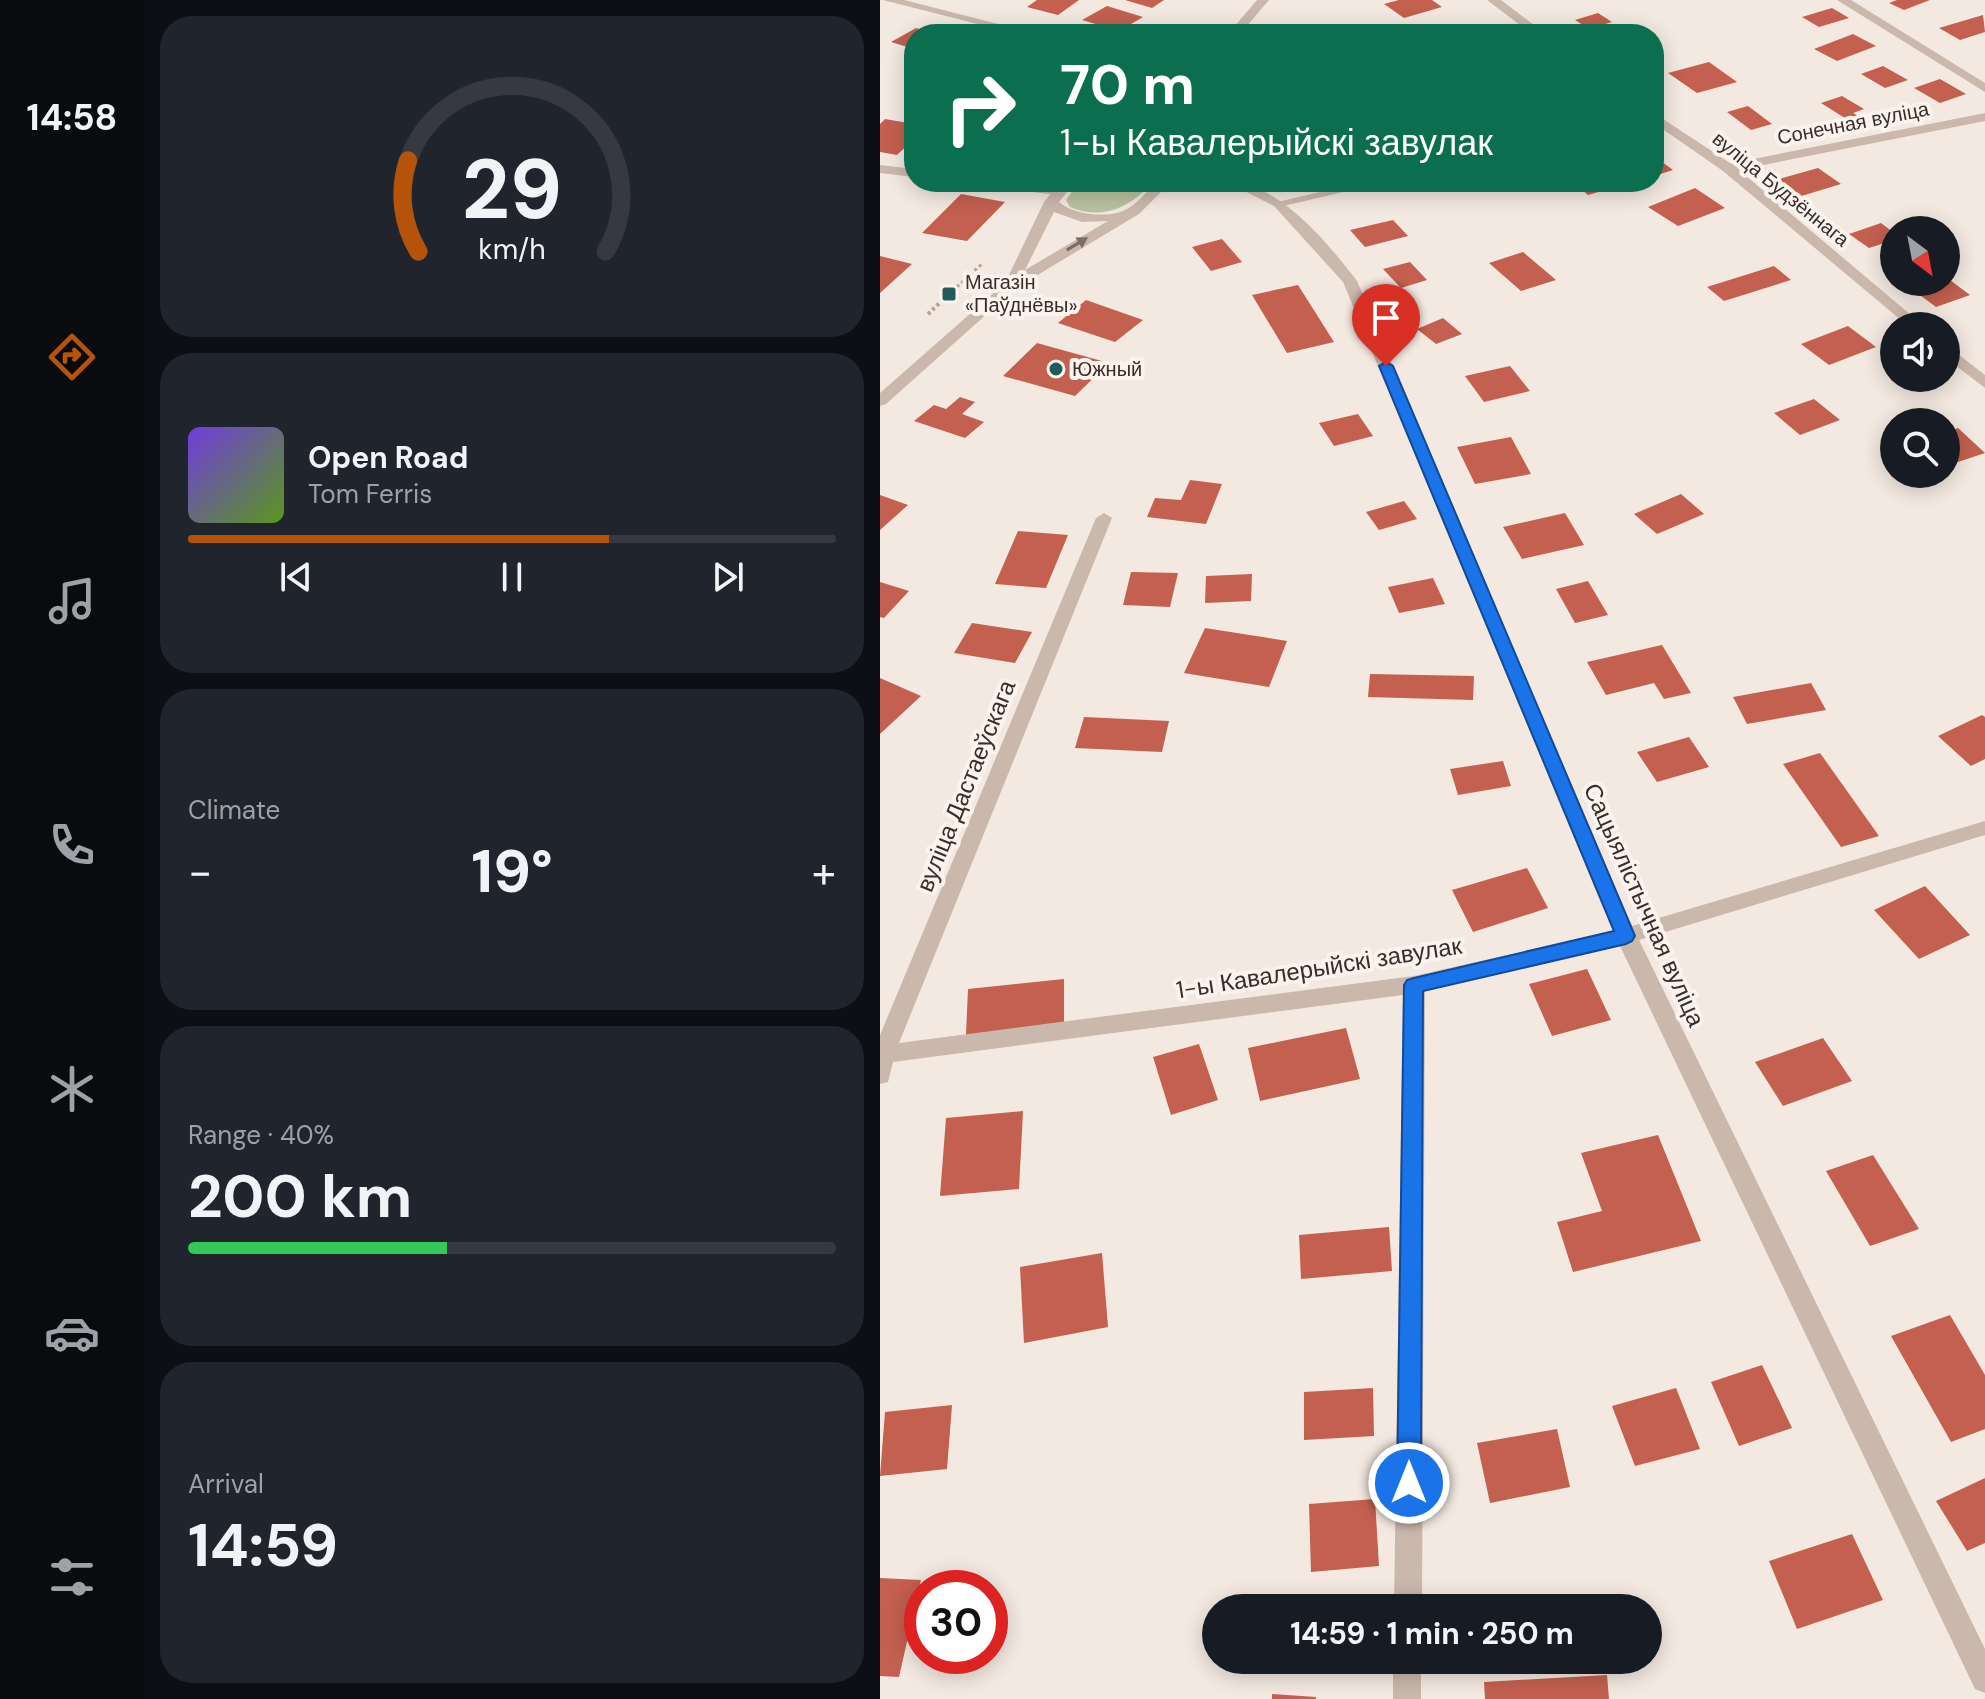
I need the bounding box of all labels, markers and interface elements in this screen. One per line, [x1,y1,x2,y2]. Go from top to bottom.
text: 70 m [1060,48,1195,121]
icon: right [928,56,1032,160]
text: 14:58 [27,94,117,141]
street label: Сонечная вуліца [1775,95,1932,150]
text: 1-ы Кавалерыйскі завулак [1060,119,1493,166]
street label: вуліца Будзённага [1707,126,1856,253]
text: 29 [462,135,562,244]
north arrow [1880,216,1960,296]
map controls [1880,216,1960,488]
text: km/h [478,231,546,268]
one-way arrow [1066,238,1088,252]
place label: Магазін «Паўднёвы» [965,269,1077,318]
pin [1352,284,1420,366]
marker: Магазін «Паўднёвы» [940,285,958,303]
icon: arrive [1364,296,1408,340]
button: sound [1880,312,1960,392]
icon: directions [44,329,100,385]
place label: Южный [1072,356,1142,382]
marker: Южный [1047,360,1065,378]
button: search [1880,408,1960,488]
text: Open Road [308,438,468,477]
text: Tom Ferris [308,477,432,511]
icon: previous [274,555,318,599]
icon: pause [490,555,534,599]
icon: next [706,555,750,599]
icon: music [44,573,100,629]
street label: вуліца Дастаеўскага [909,675,1022,896]
street label: Сацыялістычная вуліца [1577,778,1712,1032]
text: Climate [188,793,280,827]
icon: phone [44,817,100,873]
text: 19° [471,832,553,911]
text: − [188,843,212,901]
text: + [812,843,836,901]
street label: 1-ы Кавалерыйскі завулак [1174,930,1464,1005]
icon: climate [44,1061,100,1117]
text: Range · 40% [188,1118,334,1152]
text: 200 km [188,1157,412,1236]
icon: car [44,1305,100,1361]
position arrow [1367,1441,1451,1525]
text: Arrival [188,1467,264,1501]
text: 14:59 [188,1506,338,1585]
icon: filters [44,1549,100,1605]
speed limit sign: 30 [904,1570,1008,1674]
text: 14:59 · 1 min · 250 m [1290,1614,1574,1653]

